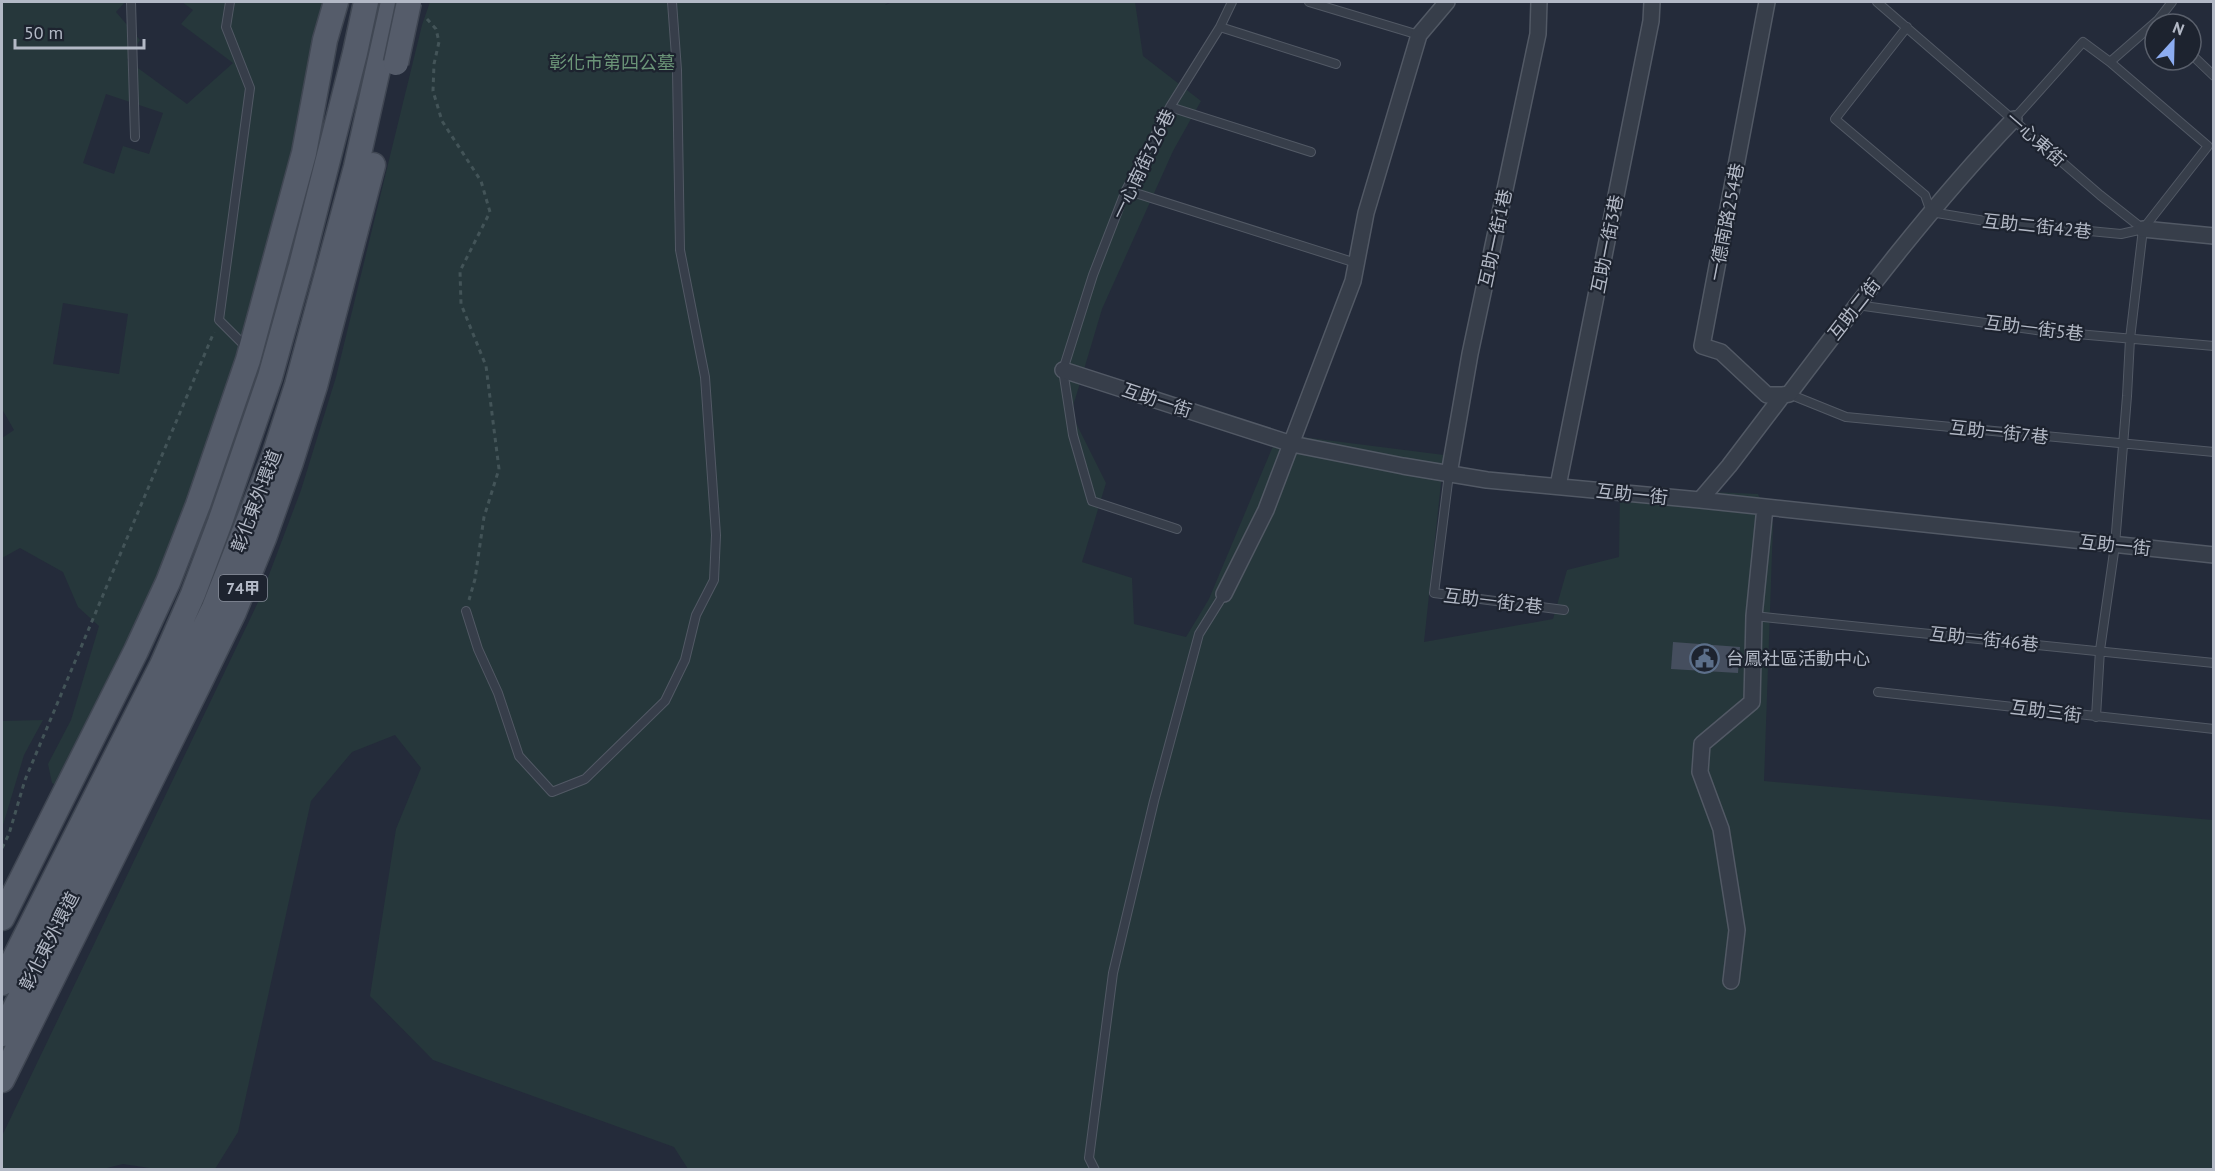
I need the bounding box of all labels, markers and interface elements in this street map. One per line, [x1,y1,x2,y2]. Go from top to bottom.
scale bar [15,12,144,50]
north arrow [2143,12,2203,72]
text: N [2170,17,2187,39]
text: 50 m [24,21,63,44]
park label: 彰化市第四公墓 [549,51,675,74]
street label: 一心南街326巷 [1106,105,1180,223]
street label: 一心東街 [2001,107,2071,171]
street label: 一德南路254巷 [1703,161,1749,283]
street label: 互助一街1巷 [1473,187,1517,289]
street label: 互助一街3巷 [1586,193,1628,295]
street label: 互助二街42巷 [1981,209,2093,243]
street label: 互助二街 [1823,274,1885,344]
street label: 互助一街5巷 [1983,311,2085,345]
street label: 互助一街 [1119,378,1195,422]
street label: 互助一街7巷 [1948,415,2050,449]
street label: 彰化東外環道 [226,446,286,556]
street label: 互助一街 [1595,479,1669,509]
street label: 互助一街 [2078,530,2152,560]
road number: 74甲 [219,575,267,601]
street label: 互助一街2巷 [1442,584,1544,618]
street label: 互助一街46巷 [1928,622,2040,656]
public building icon: 台鳳社區活動中心 [1689,642,1721,674]
place label: 台鳳社區活動中心 [1726,647,1870,670]
street label: 互助三街 [2009,695,2083,727]
street label: 彰化東外環道 [14,888,84,994]

